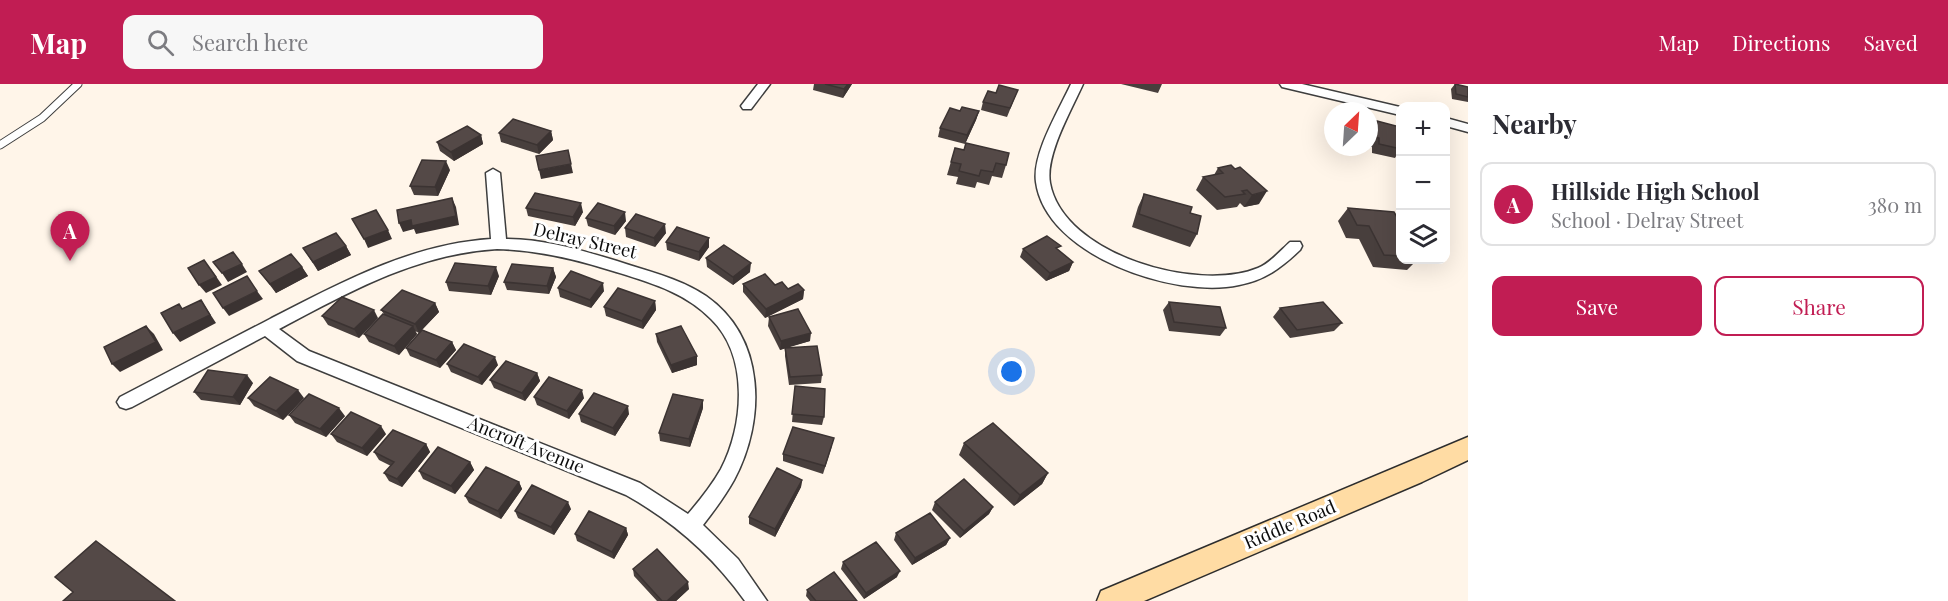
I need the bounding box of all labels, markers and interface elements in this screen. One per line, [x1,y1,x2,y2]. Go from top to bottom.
search box [123,15,543,69]
text: Map [30,24,87,61]
icon: search [144,26,177,59]
text: Search here [192,27,308,57]
text: Map [1658,28,1699,56]
text: Directions [1732,28,1830,56]
text: Saved [1863,28,1918,56]
north arrow [1324,102,1378,156]
map controls [1396,102,1450,264]
button: + [1396,102,1450,156]
text: Nearby [1492,106,1577,141]
button: − [1396,156,1450,210]
text: Hillside High School [1551,176,1760,206]
text: A [1507,191,1520,218]
text: 380 m [1868,191,1922,218]
text: School · Delray Street [1551,206,1743,233]
button: layers [1396,210,1450,264]
pin: A [50,212,90,261]
street label: Delray Street [531,216,640,264]
button: Save [1492,276,1702,336]
button: Share [1714,276,1924,336]
your location [997,357,1026,386]
street label: Ancroft Avenue [464,409,588,478]
street label: Riddle Road [1240,494,1340,554]

